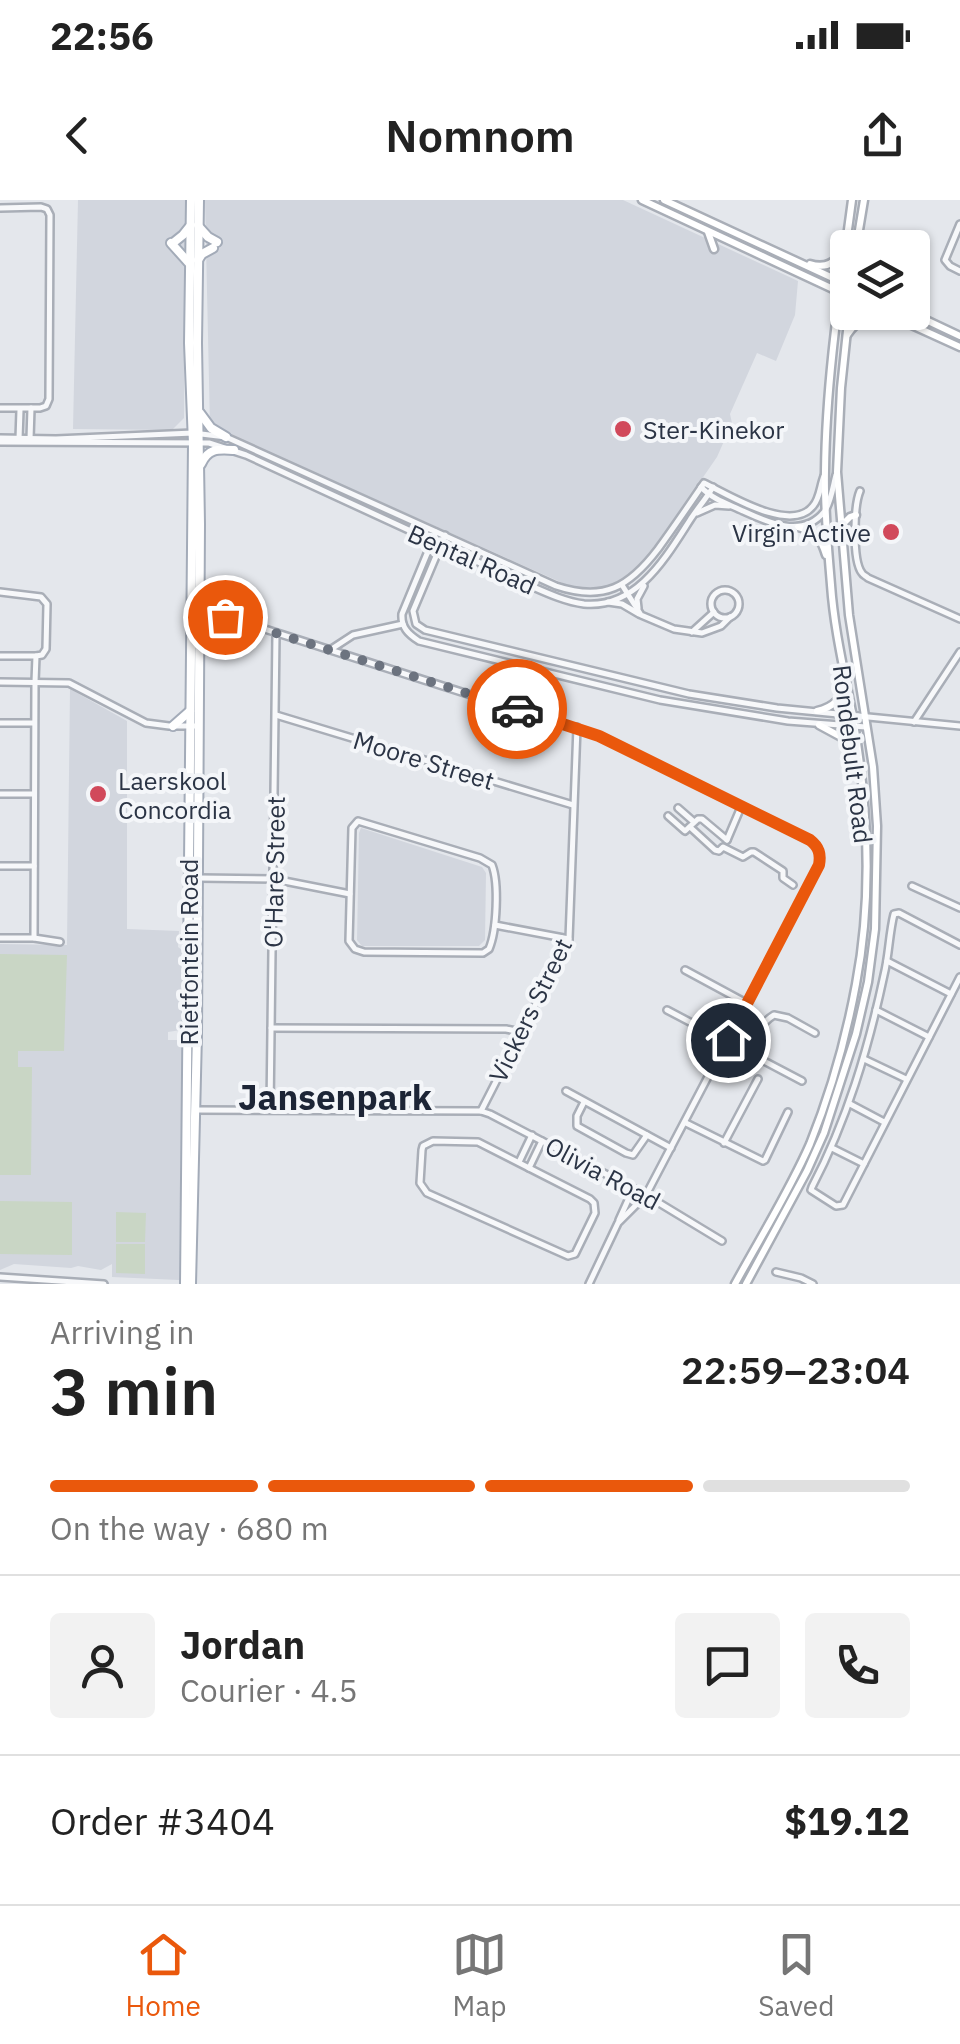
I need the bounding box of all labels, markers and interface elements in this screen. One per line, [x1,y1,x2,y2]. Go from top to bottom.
text: 22:56 [50,11,154,60]
text: Nomnom [385,106,575,164]
icon: back [50,108,105,163]
icon: share [855,108,910,163]
map controls [830,230,930,330]
button: layers [830,230,930,330]
place label: Ster-Kinekor [643,413,785,446]
marker: Ster-Kinekor [612,418,634,440]
street label: Bental Road [403,516,541,602]
place label: Virgin Active [732,516,871,549]
marker: Virgin Active [880,521,902,543]
pin [183,575,268,660]
icon: bag [198,590,253,645]
courier [467,659,567,759]
street label: Rondebult Road [826,663,880,845]
icon: car [490,682,545,737]
street label: Moore Street [350,723,498,797]
place label: Laerskool Concordia [118,764,231,826]
marker: Laerskool Concordia [87,783,109,805]
street label: O'Hare Street [256,796,292,948]
street label: Rietfontein Road [172,859,205,1045]
street label: Vickers Street [481,932,579,1088]
pin [686,998,771,1083]
icon: home [701,1013,756,1068]
district label: Jansenpark [238,1074,433,1120]
street label: Olivia Road [540,1129,666,1217]
text: Arriving in [50,1311,195,1353]
text: 22:59–23:04 [681,1345,910,1394]
text: 3 min [50,1348,218,1433]
text: On the way · 680 m [50,1507,329,1549]
button: person [50,1613,155,1718]
button: chat [675,1613,780,1718]
button: phone [805,1613,910,1718]
text: Jordan [180,1620,305,1669]
text: Courier · 4.5 [180,1669,358,1711]
text: Order #3404 [50,1796,275,1845]
text: $19.12 [784,1796,910,1845]
tab: Home [126,1927,201,2024]
tab: Map [452,1927,507,2024]
tab: Saved [758,1927,834,2024]

